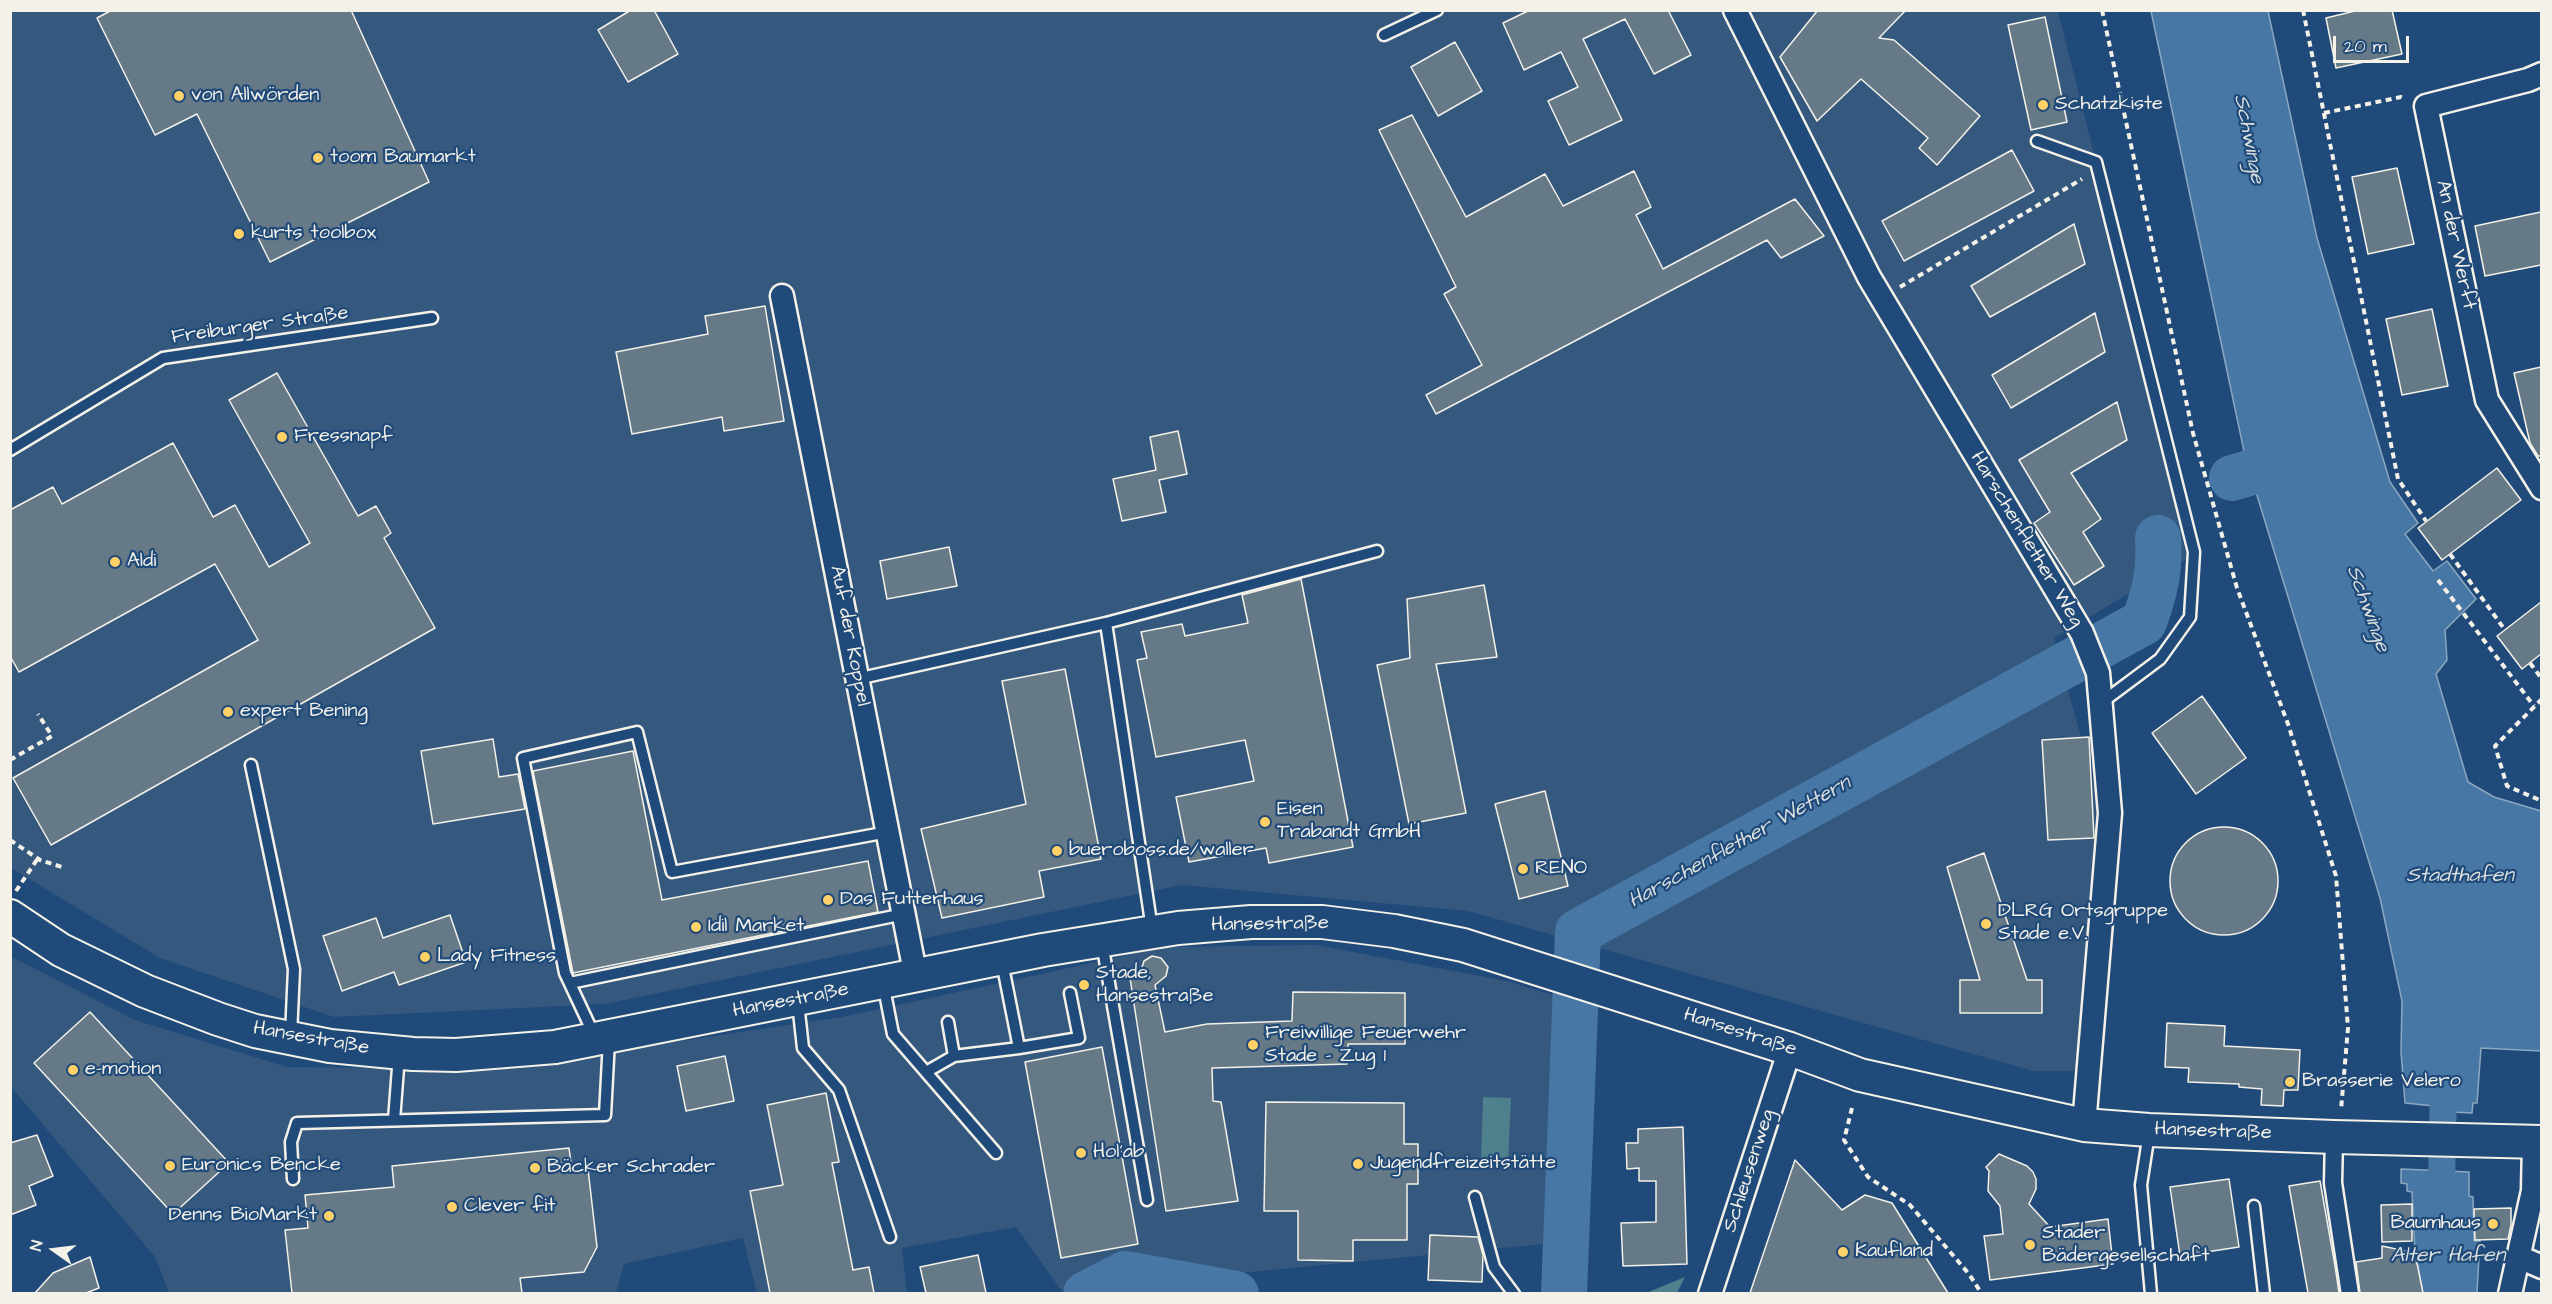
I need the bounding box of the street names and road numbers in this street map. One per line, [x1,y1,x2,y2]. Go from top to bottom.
street label: An der Werft [2430,178,2480,312]
street label: Freiburger Straße [170,302,350,350]
street label: Harschenflether Weg [1964,448,2088,632]
street label: Auf der Koppel [824,564,874,708]
street label: Hansestraße [1211,912,1329,938]
street label: Hansestraße [731,978,851,1024]
street label: Hansestraße [1680,1003,1800,1063]
street label: Hansestraße [251,1017,371,1061]
street label: Schleusenweg [1719,1107,1781,1235]
street label: Hansestraße [2154,1118,2272,1146]

